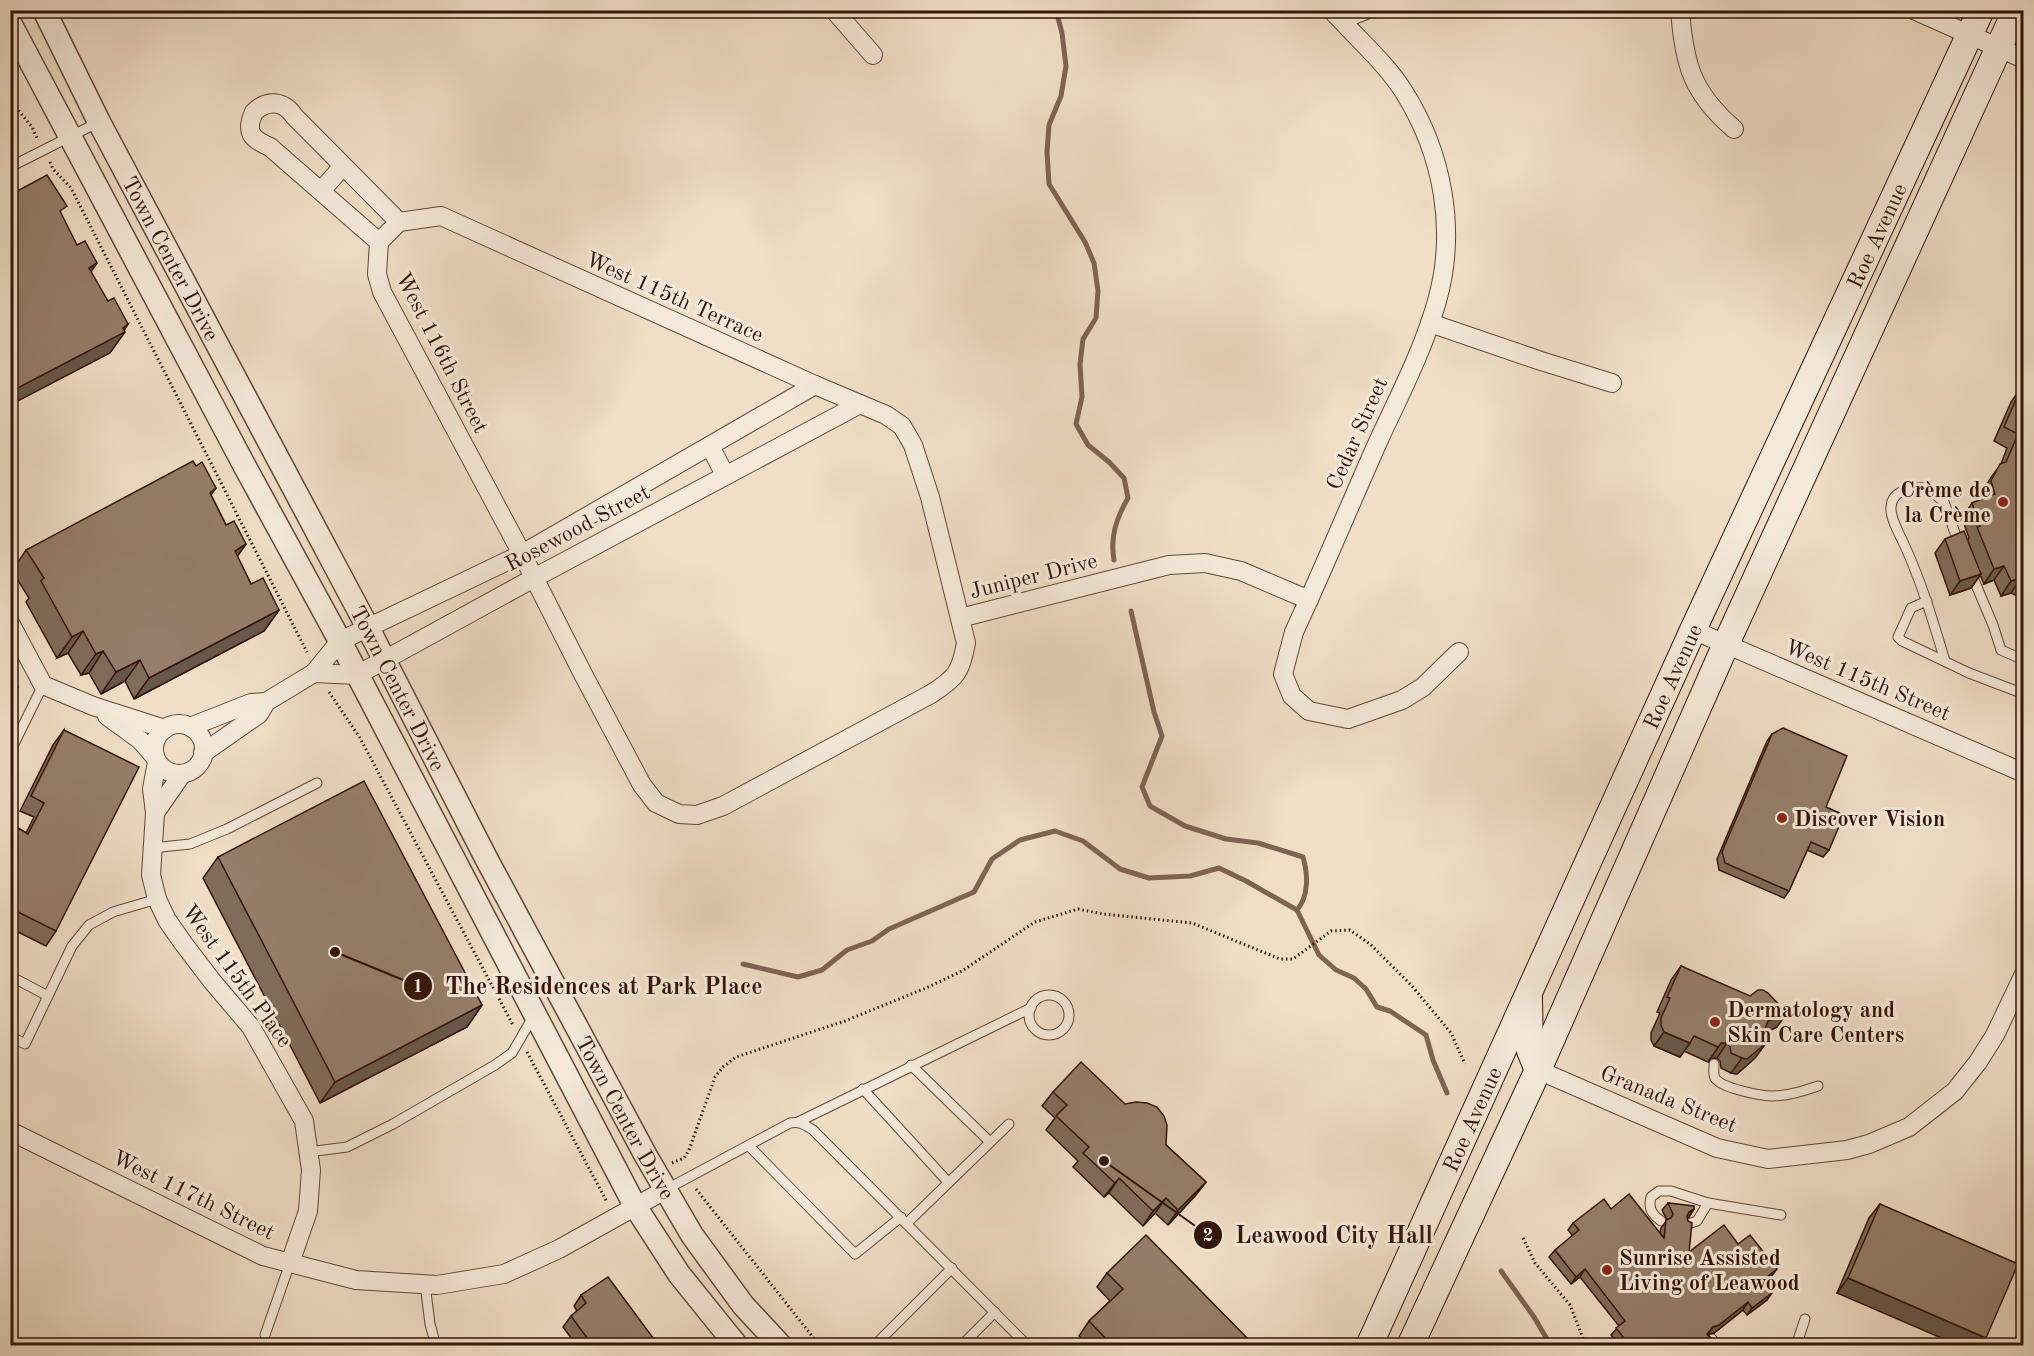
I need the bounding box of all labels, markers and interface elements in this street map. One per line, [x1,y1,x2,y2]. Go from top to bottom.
street label: Town Center Drive [117,173,222,345]
street label: Roe Avenue [1844,180,1912,292]
street label: West 115th Terrace [582,249,766,347]
street label: West 116th Street [391,269,491,437]
street label: Cedar Street [1323,374,1392,493]
place label: Crème de la Crème [1900,480,1991,527]
street label: Rosewood Street [502,481,654,576]
marker: Crème de la Crème [1996,495,2010,509]
street label: Juniper Drive [967,550,1100,603]
street label: Town Center Drive [345,602,448,775]
street label: Roe Avenue [1641,621,1707,733]
street label: West 115th Street [1781,636,1953,726]
place label: Discover Vision [1794,809,1945,831]
marker: Discover Vision [1775,811,1789,825]
street label: West 115th Place [177,901,295,1052]
callout: The Residences at Park Place [403,965,775,1007]
text: The Residences at Park Place [445,976,763,1000]
text: 1 [413,978,423,996]
place label: Dermatology and Skin Care Centers [1727,1000,1904,1047]
marker: Dermatology and Skin Care Centers [1708,1015,1722,1029]
street label: Town Center Drive [571,1033,678,1204]
street label: Granada Street [1597,1062,1740,1137]
street label: Roe Avenue [1440,1064,1507,1176]
street label: West 117th Street [109,1147,278,1245]
callout: Leawood City Hall [1193,1214,1444,1256]
text: Leawood City Hall [1235,1225,1433,1249]
text: 2 [1203,1227,1213,1245]
place label: Sunrise Assisted Living of Leawood [1619,1248,1800,1295]
marker: Sunrise Assisted Living of Leawood [1600,1263,1614,1277]

